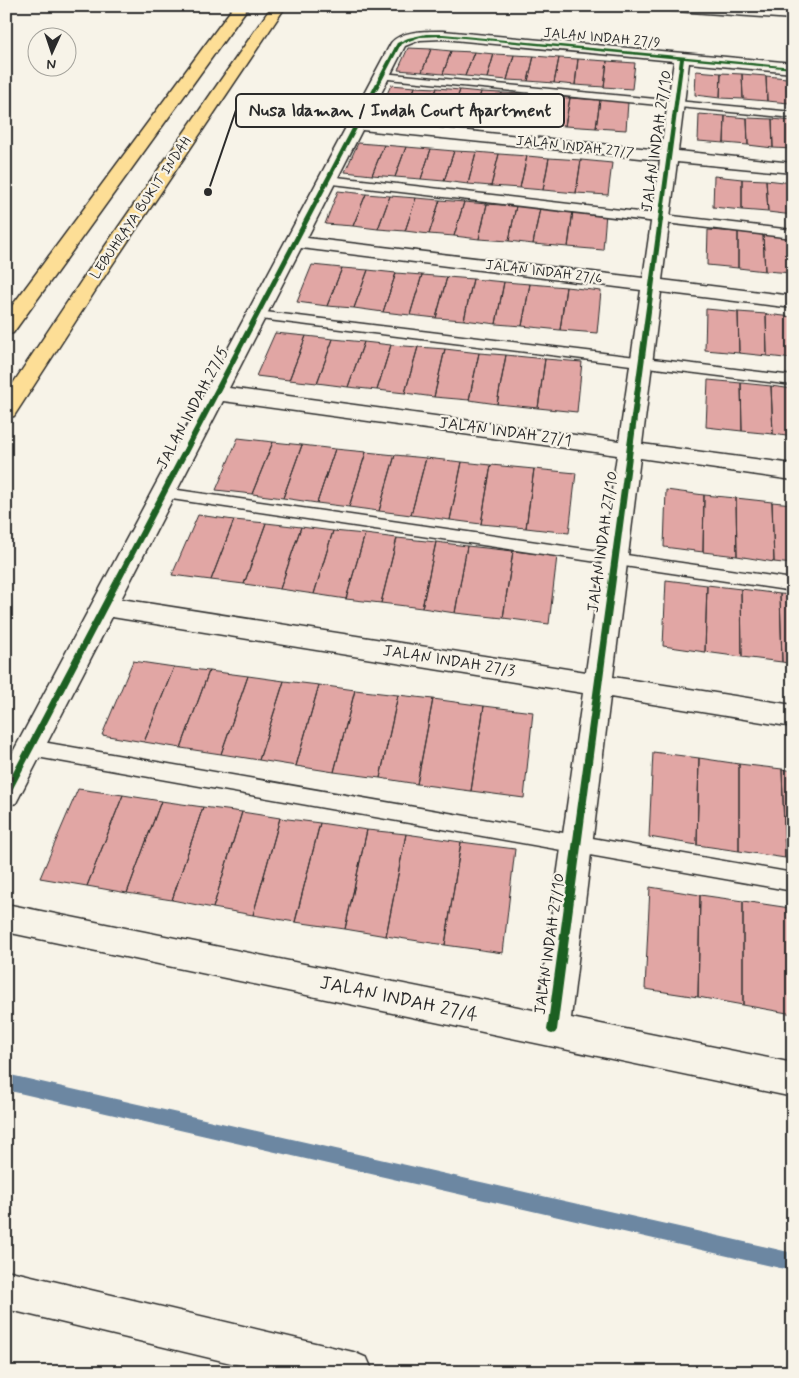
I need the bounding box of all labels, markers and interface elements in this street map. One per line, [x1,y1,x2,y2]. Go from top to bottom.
street label: JALAN INDAH 27/9 [543,24,661,52]
north arrow [28,28,78,78]
text: N [46,55,57,73]
street label: JALAN INDAH 27/10 [637,69,677,213]
callout: Nusa Idaman / Indah Court Apartment [236,94,564,127]
text: Nusa Idaman / Indah Court Apartment [249,99,551,124]
street label: JALAN INDAH 27/7 [515,132,636,162]
street label: LEBUHRAYA BUKIT INDAH [87,133,196,283]
street label: JALAN INDAH 27/6 [484,256,604,288]
street label: JALAN INDAH 27/5 [152,343,234,473]
street label: JALAN INDAH 27/1 [437,412,573,452]
street label: JALAN INDAH 27/10 [583,470,623,614]
street label: JALAN INDAH 27/3 [381,640,517,682]
street label: JALAN INDAH 27/10 [530,872,570,1016]
street label: JALAN INDAH 27/4 [318,970,480,1028]

